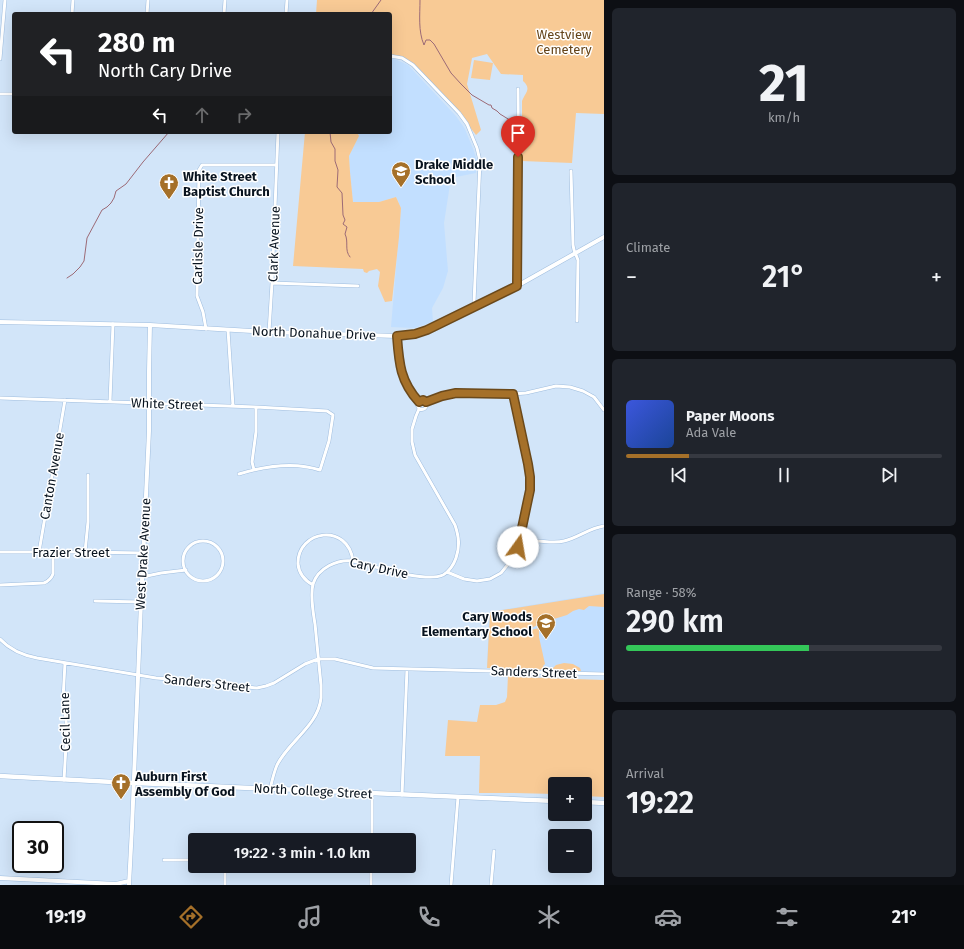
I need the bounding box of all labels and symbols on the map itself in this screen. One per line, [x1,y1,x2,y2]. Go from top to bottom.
park label: Westview Cemetery [536,27,592,57]
pin [501,116,535,157]
place label: Drake Middle School [415,157,493,187]
school or university icon: Drake Middle School [390,160,412,188]
place label: White Street Baptist Church [183,169,270,199]
church icon: White Street Baptist Church [158,172,180,200]
street label: Clark Avenue [265,206,283,282]
street label: Carlisle Drive [190,207,206,285]
street label: North Donahue Drive [252,323,376,343]
street label: White Street [131,395,204,413]
street label: Canton Avenue [37,431,67,521]
street label: West Drake Avenue [133,498,153,610]
position arrow [497,526,539,568]
street label: Frazier Street [32,545,110,560]
street label: Cary Drive [348,554,410,582]
place label: Cary Woods Elementary School [421,609,533,639]
school or university icon: Cary Woods Elementary School [535,612,557,640]
street label: Sanders Street [491,663,578,681]
street label: Sanders Street [163,671,251,695]
street label: Cecil Lane [57,692,73,752]
place label: Auburn First Assembly Of God [134,769,235,799]
church icon: Auburn First Assembly Of God [110,772,132,800]
street label: North College Street [253,780,373,802]
speed limit sign: 30 [12,821,64,873]

